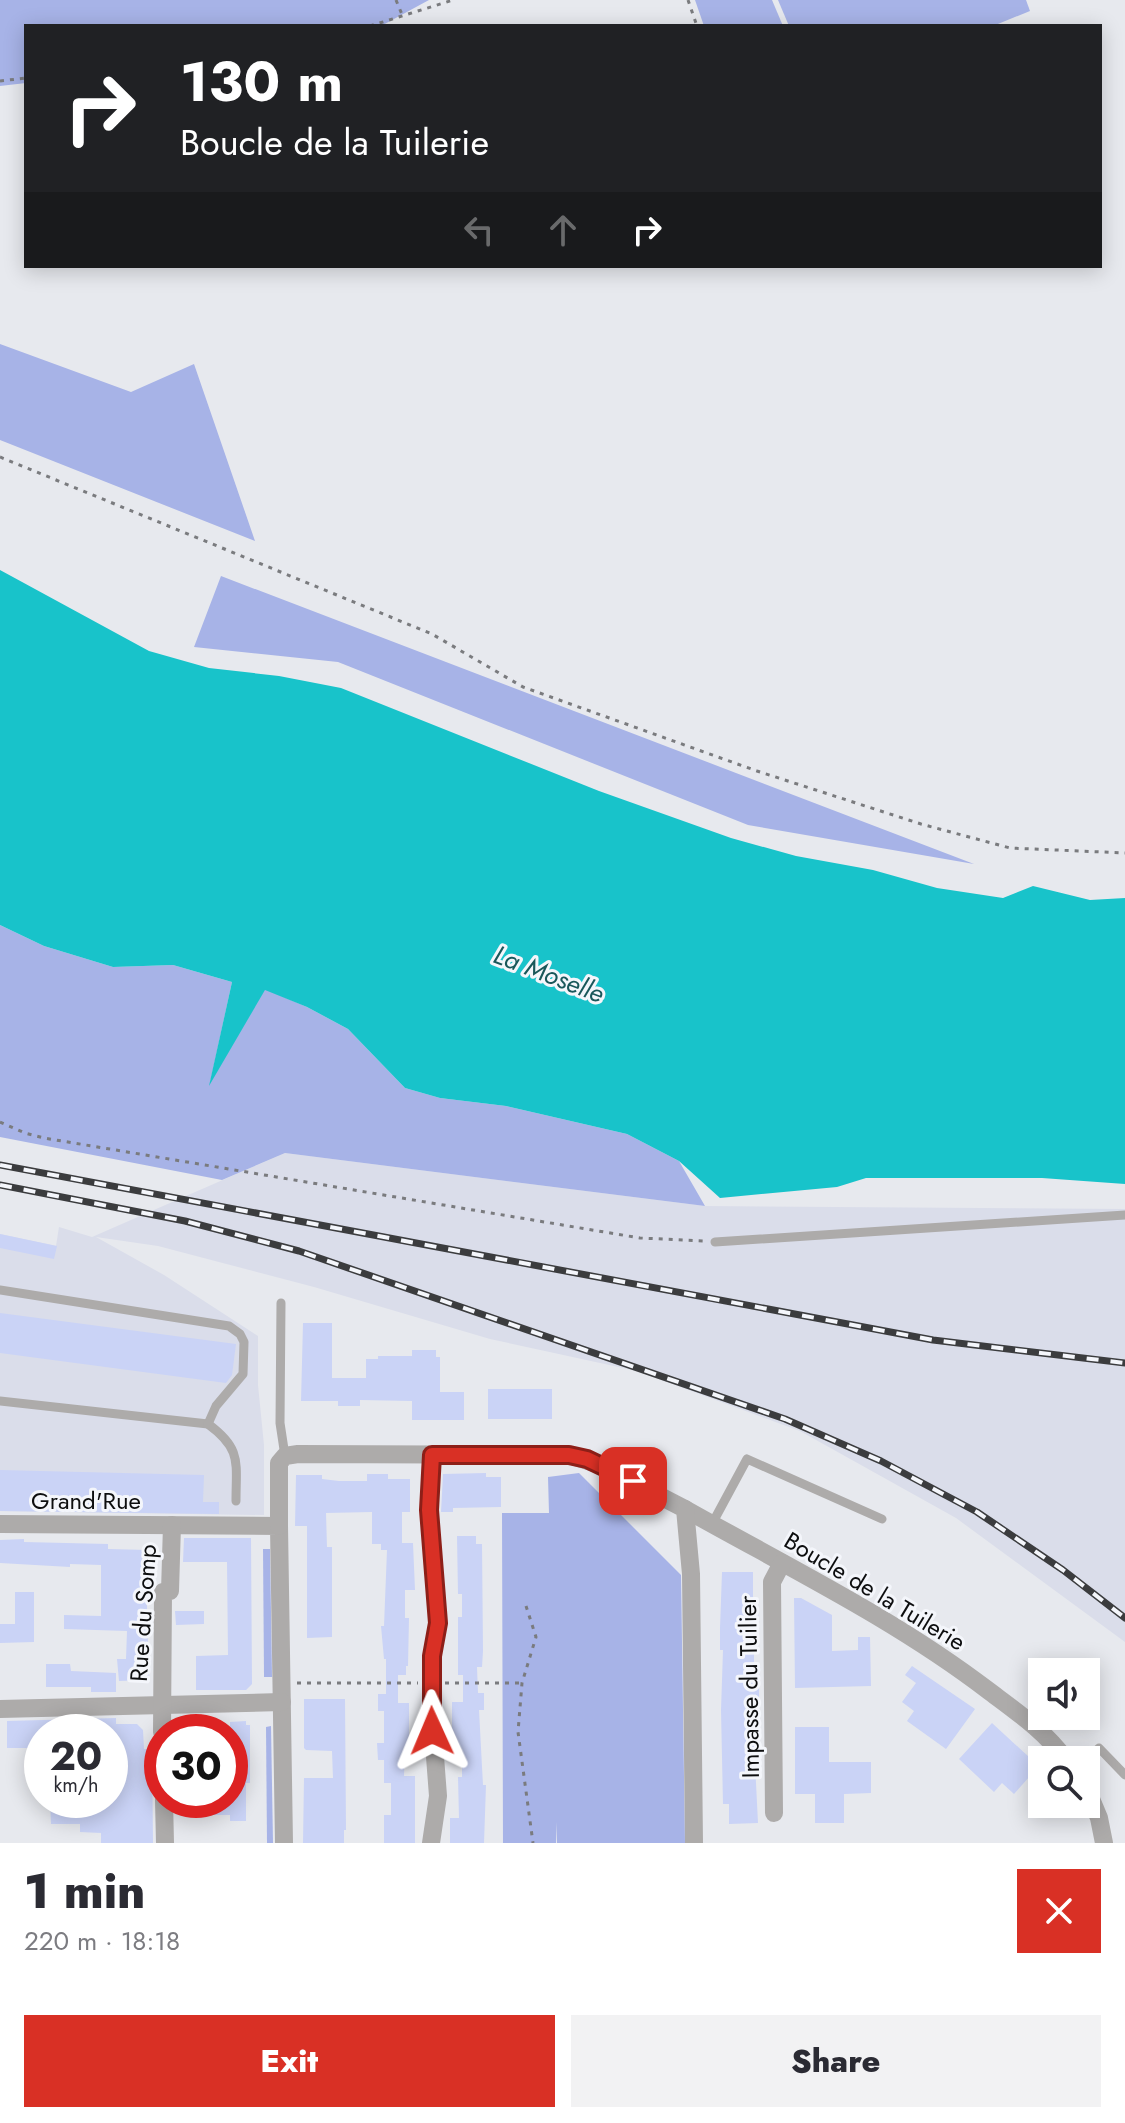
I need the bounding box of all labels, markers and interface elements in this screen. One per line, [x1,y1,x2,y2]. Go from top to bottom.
text: 130 m [180,41,343,122]
icon: right [48,56,152,160]
text: Boucle de la Tuilerie [180,116,489,168]
icon: left [457,208,501,252]
icon: ahead [541,208,585,252]
icon: right [625,208,669,252]
water label: La Moselle [488,936,610,1012]
pin [599,1447,667,1515]
icon: arrive [611,1459,655,1503]
street label: Grand'Rue [31,1483,141,1518]
street label: Boucle de la Tuilerie [778,1523,972,1659]
street label: Rue du Somp [121,1543,165,1683]
street label: Impasse du Tuilier [730,1595,768,1779]
map controls [1028,1658,1100,1818]
button: sound [1028,1658,1100,1730]
position arrow [390,1689,474,1773]
speed limit sign: 30 [144,1714,248,1818]
text: 20 [50,1727,102,1785]
button: search [1028,1746,1100,1818]
text: km/h [53,1771,99,1800]
text: 1 min [24,1857,145,1926]
button: close [1017,1869,1101,1953]
text: 220 m · 18:18 [24,1922,180,1960]
button: Exit [24,2015,555,2107]
button: Share [571,2015,1101,2107]

